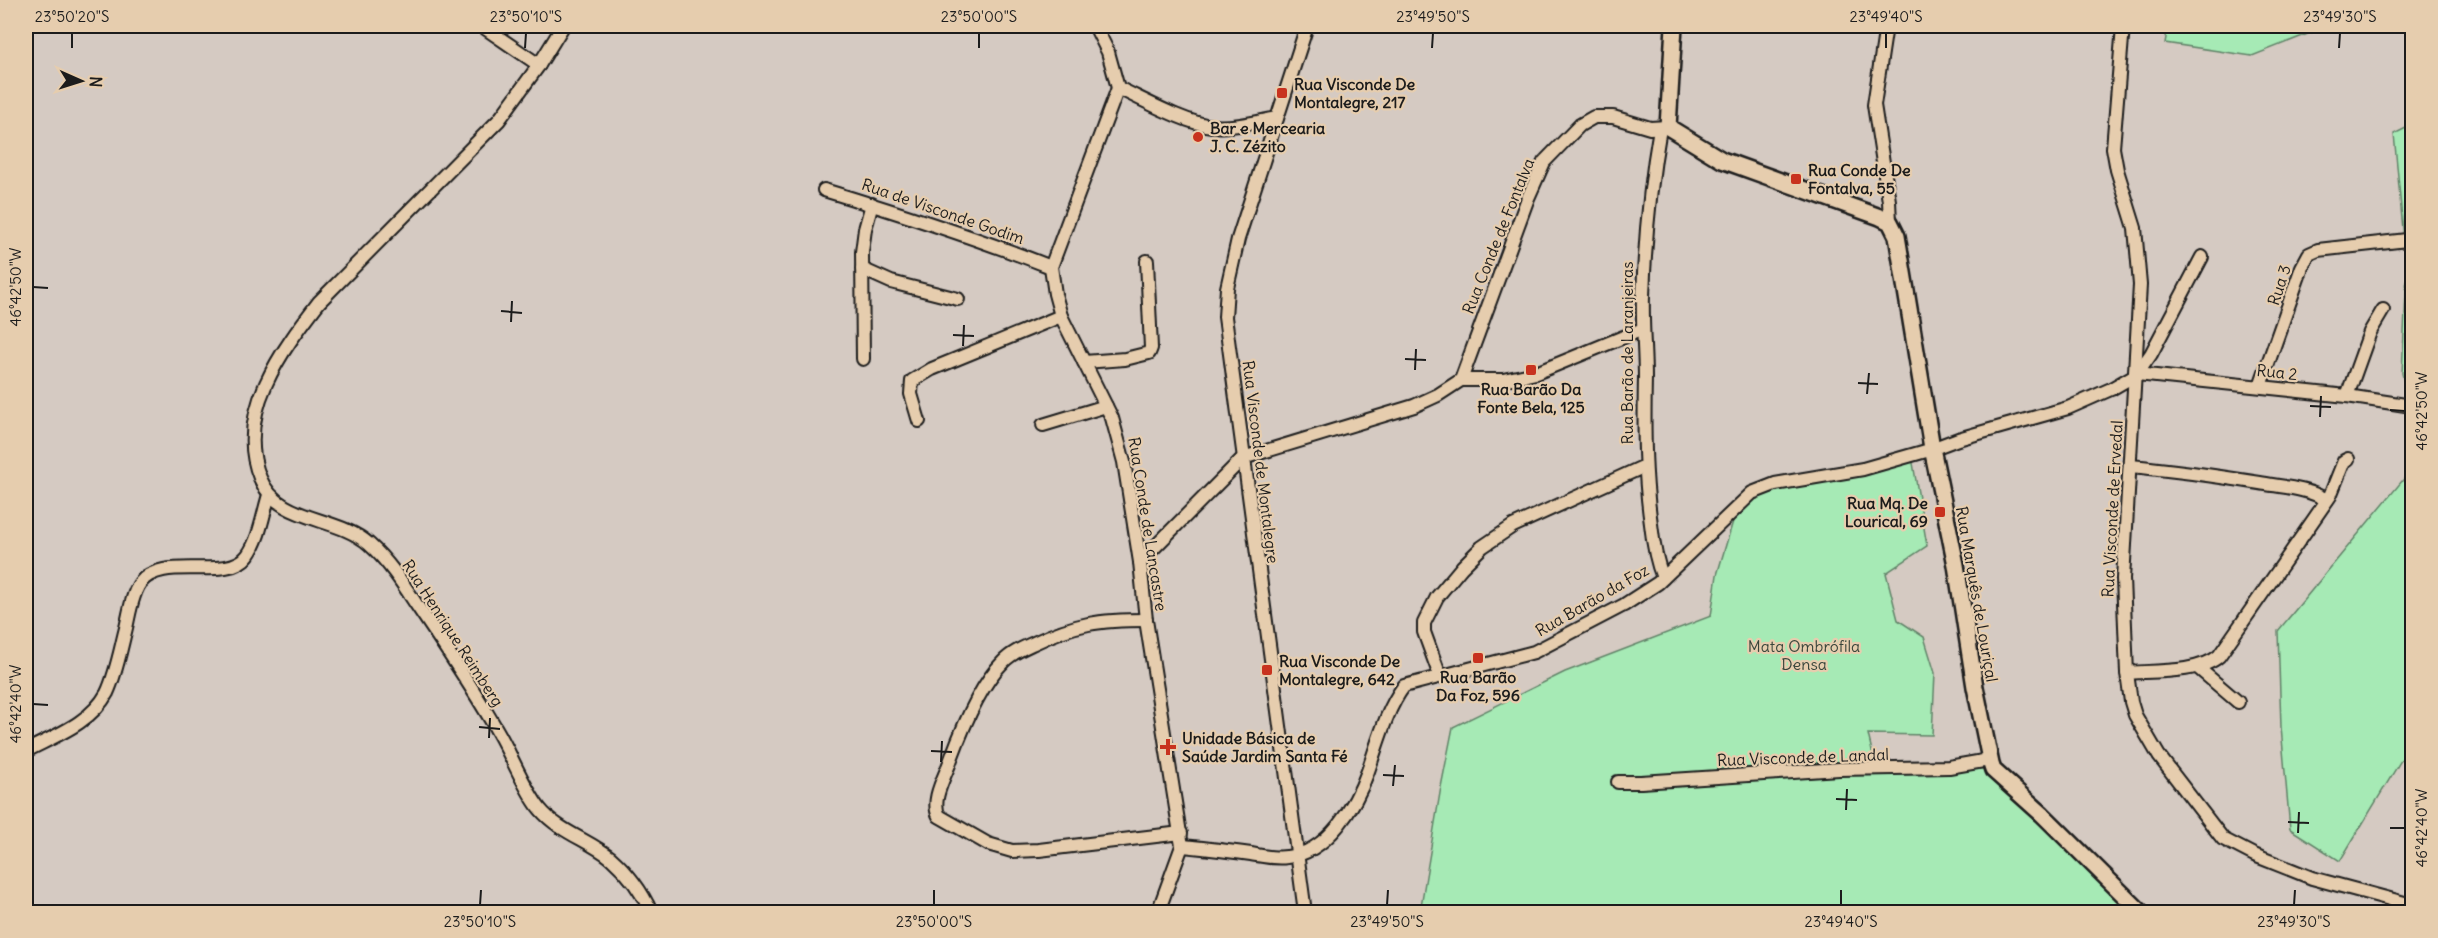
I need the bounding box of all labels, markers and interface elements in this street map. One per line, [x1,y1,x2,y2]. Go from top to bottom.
text: 23°50'20"S [35,7,109,26]
text: 23°50'10"S [490,7,562,26]
text: 23°50'00"S [941,7,1017,26]
text: 23°49'50"S [1396,7,1470,26]
text: 23°49'40"S [1849,7,1923,26]
text: 23°49'30"S [2303,7,2377,26]
north arrow [51,51,111,111]
place label: Rua Visconde De Montalegre, 217 [1294,74,1416,113]
text: N [86,76,106,88]
marker: Rua Visconde De Montalegre, 217 [1275,86,1289,100]
place label: Bar e Mercearia J. C. Zézito [1210,118,1325,156]
marker: Bar e Mercearia J. C. Zézito [1191,130,1205,144]
street label: Rua Conde de Fontalva [1458,155,1538,317]
place label: Rua Conde De Fontalva, 55 [1808,160,1911,198]
marker: Rua Conde De Fontalva, 55 [1789,172,1803,186]
street label: Rua de Visconde Godim [859,174,1027,248]
text: 46°42'50"W [6,247,25,327]
street label: Rua Barão de Laranjeiras [1617,262,1637,444]
street label: Rua 3 [2263,262,2295,308]
street label: Rua Visconde de Montalegre [1239,359,1283,565]
street label: Rua 2 [2256,360,2299,384]
marker: Rua Barão Da Fonte Bela, 125 [1524,363,1538,377]
text: 46°42'50"W [2412,371,2431,451]
place label: Rua Barão Da Fonte Bela, 125 [1477,379,1585,417]
street label: Rua Visconde de Ervedal [2097,420,2127,598]
street label: Rua Conde de Lancastre [1124,436,1172,612]
place label: Rua Mq. De Lourical, 69 [1845,493,1928,531]
marker: Rua Mq. De Lourical, 69 [1933,505,1947,519]
street label: Rua Marquês de Louriçal [1952,505,2002,683]
street label: Rua Henrique Reimberg [398,556,508,710]
street label: Rua Barão da Foz [1532,559,1652,641]
park label: Mata Ombrófila Densa [1748,636,1860,674]
place label: Rua Visconde De Montalegre, 642 [1279,651,1401,690]
marker: Rua Barão Da Foz, 596 [1471,651,1485,665]
marker: Rua Visconde De Montalegre, 642 [1260,663,1274,677]
text: 46°42'40"W [6,664,25,743]
place label: Rua Barão Da Foz, 596 [1436,667,1520,705]
place label: Unidade Básica de Saúde Jardim Santa Fé [1182,728,1348,766]
marker: Unidade Básica de Saúde Jardim Santa Fé [1159,738,1177,756]
street label: Rua Visconde de Landal [1717,744,1889,770]
text: 46°42'40"W [2412,788,2431,867]
text: 23°50'10"S [444,912,516,931]
text: 23°50'00"S [896,912,972,931]
text: 23°49'50"S [1350,912,1424,931]
text: 23°49'40"S [1804,912,1878,931]
text: 23°49'30"S [2257,912,2331,931]

